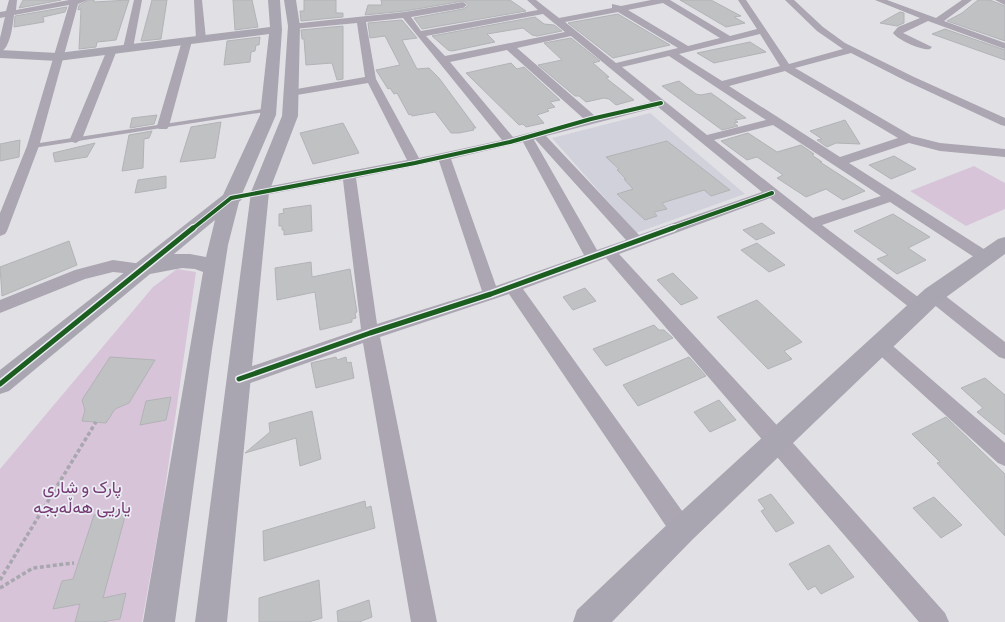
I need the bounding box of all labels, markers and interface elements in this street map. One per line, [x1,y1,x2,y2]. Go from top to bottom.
park label: پارک و شاری یاریی ھەڵەبجە [33,476,131,518]

